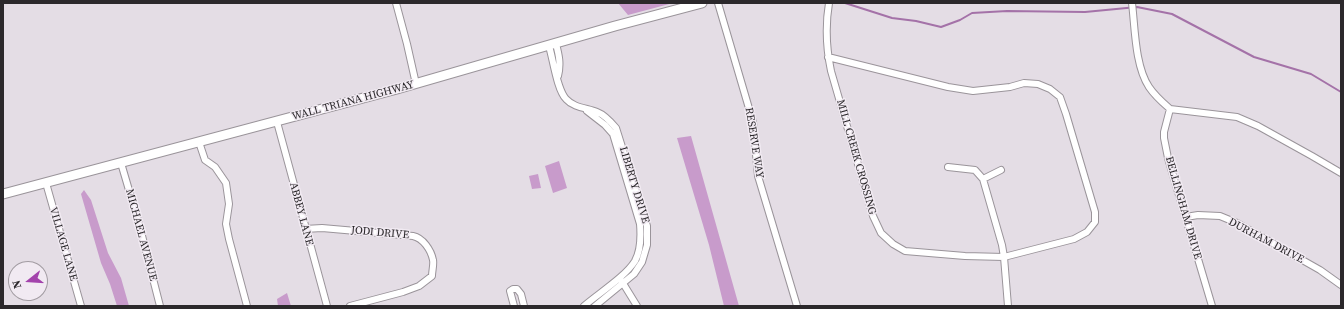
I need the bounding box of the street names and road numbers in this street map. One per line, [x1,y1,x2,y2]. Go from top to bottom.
street label: WALL TRIANA HIGHWAY [291,78,415,124]
street label: MILL CREEK CROSSING [833,98,879,216]
street label: RESERVE WAY [742,107,766,179]
street label: LIBERTY DRIVE [616,145,652,225]
street label: BELLINGHAM DRIVE [1162,155,1204,261]
street label: ABBEY LANE [286,181,316,247]
street label: MICHAEL AVENUE [122,188,160,282]
street label: VILLAGE LANE [46,206,80,282]
street label: DURHAM DRIVE [1226,216,1306,266]
street label: JODI DRIVE [350,224,410,242]

